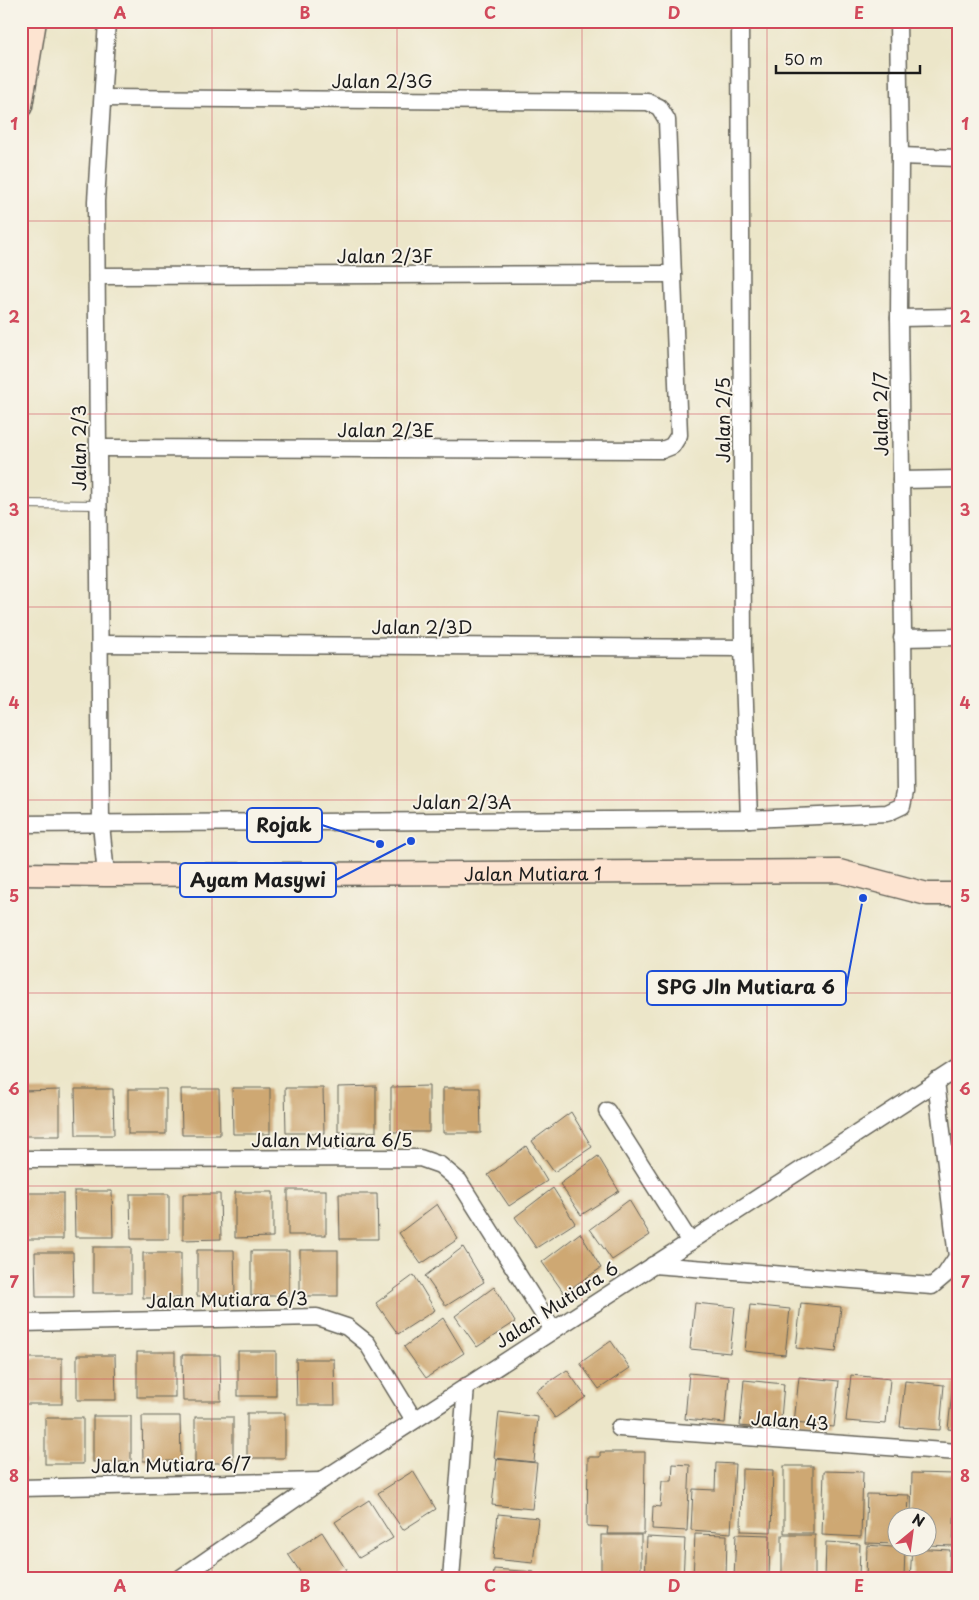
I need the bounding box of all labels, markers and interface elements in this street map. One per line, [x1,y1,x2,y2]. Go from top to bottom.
text: A [114,0,127,24]
text: B [300,0,311,24]
text: C [484,0,496,24]
text: D [668,0,680,24]
text: E [854,0,864,24]
scale bar [776,42,920,74]
text: 50 m [784,47,823,70]
street label: Jalan 2/3G [331,67,433,94]
text: 1 [10,111,18,135]
text: 1 [961,111,969,135]
street label: Jalan 2/3F [337,242,433,269]
text: 2 [8,304,20,328]
text: 2 [959,304,971,328]
street label: Jalan 2/7 [866,371,894,457]
street label: Jalan 2/5 [709,377,736,463]
street label: Jalan 2/3 [65,405,92,491]
street label: Jalan 2/3E [337,416,435,443]
text: 3 [9,497,19,521]
text: 3 [960,497,970,521]
street label: Jalan 2/3D [371,613,473,640]
text: 4 [9,690,20,714]
text: 4 [960,690,971,714]
street label: Jalan 2/3A [412,788,512,815]
callout: Rojak [247,808,322,842]
text: Rojak [256,810,312,838]
street label: Jalan Mutiara 1 [464,859,602,887]
callout: Ayam Masywi [180,863,336,897]
text: Ayam Masywi [190,865,326,893]
text: 5 [9,883,19,907]
text: 5 [960,883,970,907]
callout: SPG Jln Mutiara 6 [647,971,846,1005]
text: SPG Jln Mutiara 6 [657,972,835,1000]
text: 6 [8,1076,20,1100]
text: 6 [959,1076,971,1100]
street label: Jalan Mutiara 6/5 [251,1126,413,1153]
street label: Jalan Mutiara 6 [489,1254,623,1354]
text: 7 [9,1269,19,1293]
text: 7 [960,1269,970,1293]
street label: Jalan Mutiara 6/3 [146,1284,308,1314]
street label: Jalan 43 [750,1404,830,1436]
street label: Jalan Mutiara 6/7 [91,1449,251,1479]
text: 8 [9,1463,19,1487]
text: 8 [960,1463,970,1487]
north arrow [886,1508,936,1558]
text: N [909,1508,928,1532]
text: A [114,1573,127,1597]
text: B [300,1573,311,1597]
text: C [484,1573,496,1597]
text: D [668,1573,680,1597]
text: E [854,1573,864,1597]

